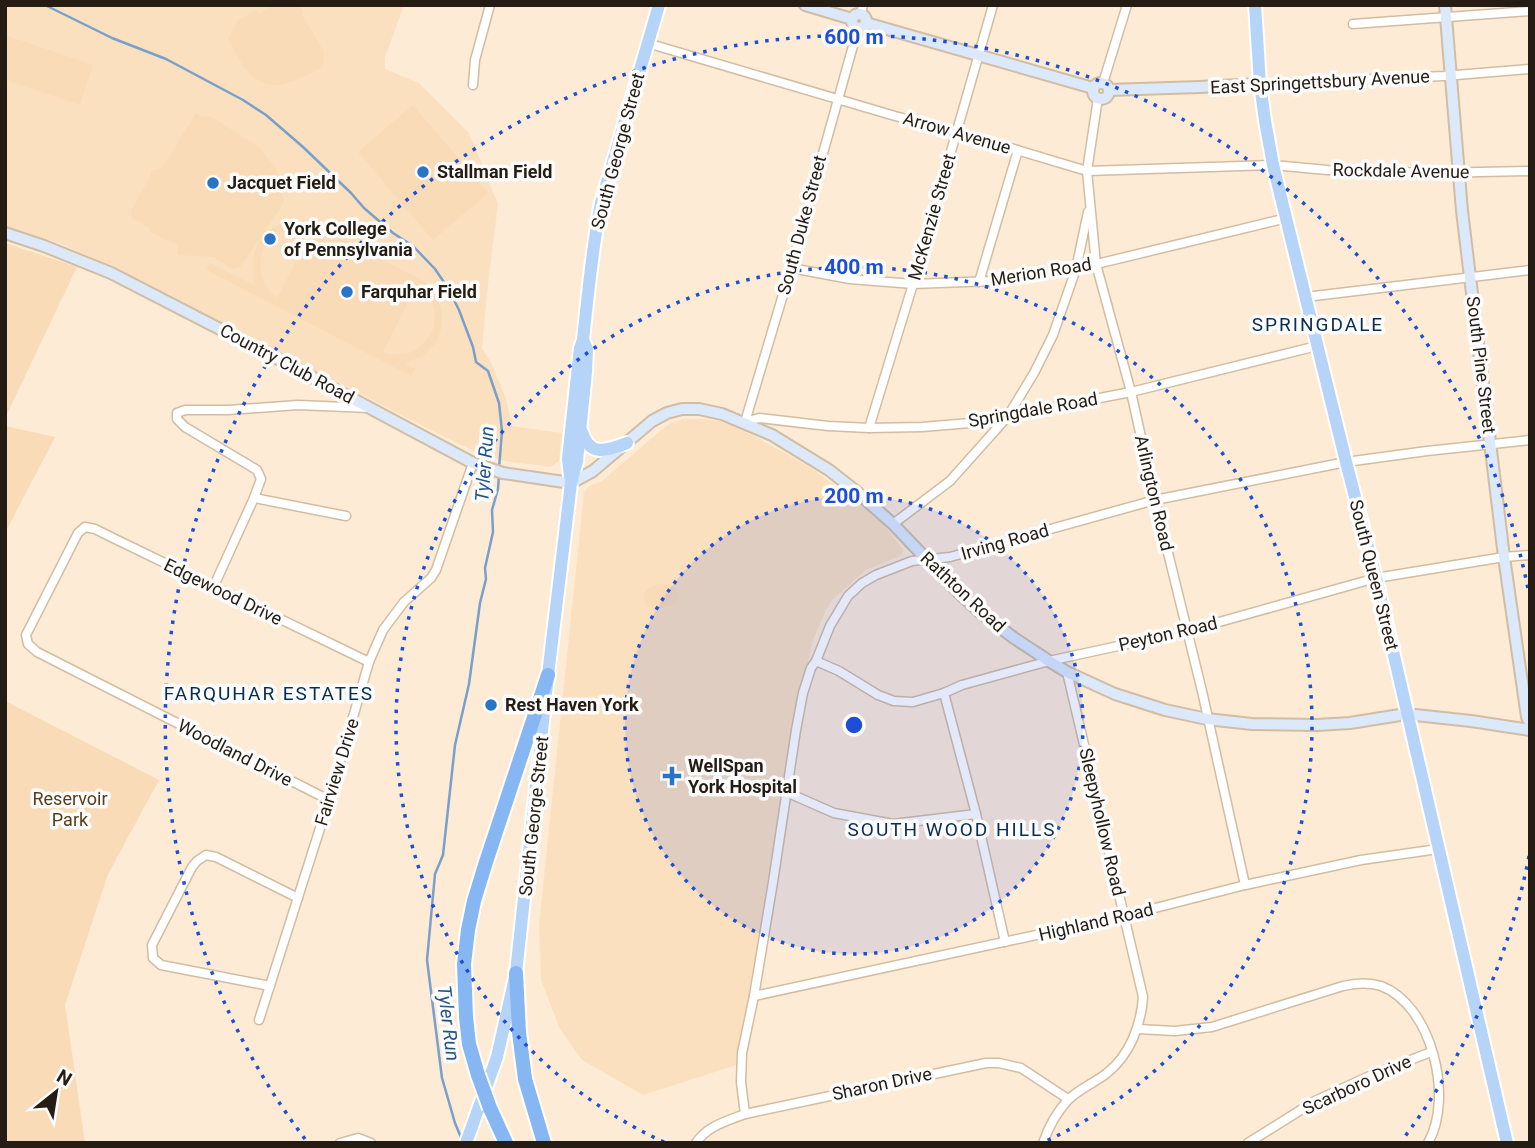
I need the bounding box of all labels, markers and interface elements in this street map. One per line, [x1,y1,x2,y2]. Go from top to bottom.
text: 600 m [824,25,884,49]
street label: East Springettsbury Avenue [1210,65,1430,98]
street label: South George Street [587,70,648,231]
street label: Arrow Avenue [901,107,1013,158]
street label: McKenzie Street [903,151,960,282]
street label: South Duke Street [773,153,830,297]
street label: Rockdale Avenue [1332,159,1470,182]
place label: Stallman Field [437,161,552,182]
marker: Stallman Field [415,164,431,180]
place label: Jacquet Field [227,172,336,193]
marker: Jacquet Field [205,175,221,191]
place label: York College of Pennsylvania [284,218,413,260]
marker: York College of Pennsylvania [262,231,278,247]
street label: Merion Road [989,253,1093,290]
text: 400 m [824,255,884,279]
place label: Farquhar Field [361,281,477,302]
marker: Farquhar Field [339,284,355,300]
street label: South Pine Street [1463,295,1500,435]
district label: SPRINGDALE [1252,313,1384,336]
street label: Country Club Road [217,319,358,408]
street label: Springdale Road [967,388,1099,431]
water label: Tyler Run [470,425,499,503]
street label: Arlington Road [1131,433,1178,553]
text: 200 m [824,484,884,508]
street label: South Queen Street [1346,497,1403,652]
street label: Irving Road [959,519,1051,564]
street label: Rathton Road [917,547,1010,636]
street label: Edgewood Drive [161,554,286,629]
street label: Peyton Road [1116,612,1219,655]
district label: FARQUHAR ESTATES [164,682,374,705]
place label: Rest Haven York [505,694,639,715]
marker: Rest Haven York [483,697,499,713]
centre of rings [842,713,866,737]
street label: Woodland Drive [175,715,296,790]
street label: Fairview Drive [310,716,363,828]
street label: South George Street [515,735,552,897]
street label: Sleepyhollow Road [1075,746,1130,898]
place label: WellSpan York Hospital [688,755,797,797]
marker: WellSpan York Hospital [662,766,682,786]
park label: Reservoir Park [32,788,108,830]
district label: SOUTH WOOD HILLS [848,818,1056,841]
street label: Highland Road [1036,898,1155,945]
water label: Tyler Run [432,984,465,1062]
street label: Scarboro Drive [1299,1050,1414,1119]
north arrow [21,1057,91,1127]
street label: Sharon Drive [830,1063,934,1104]
text: N [53,1064,76,1091]

